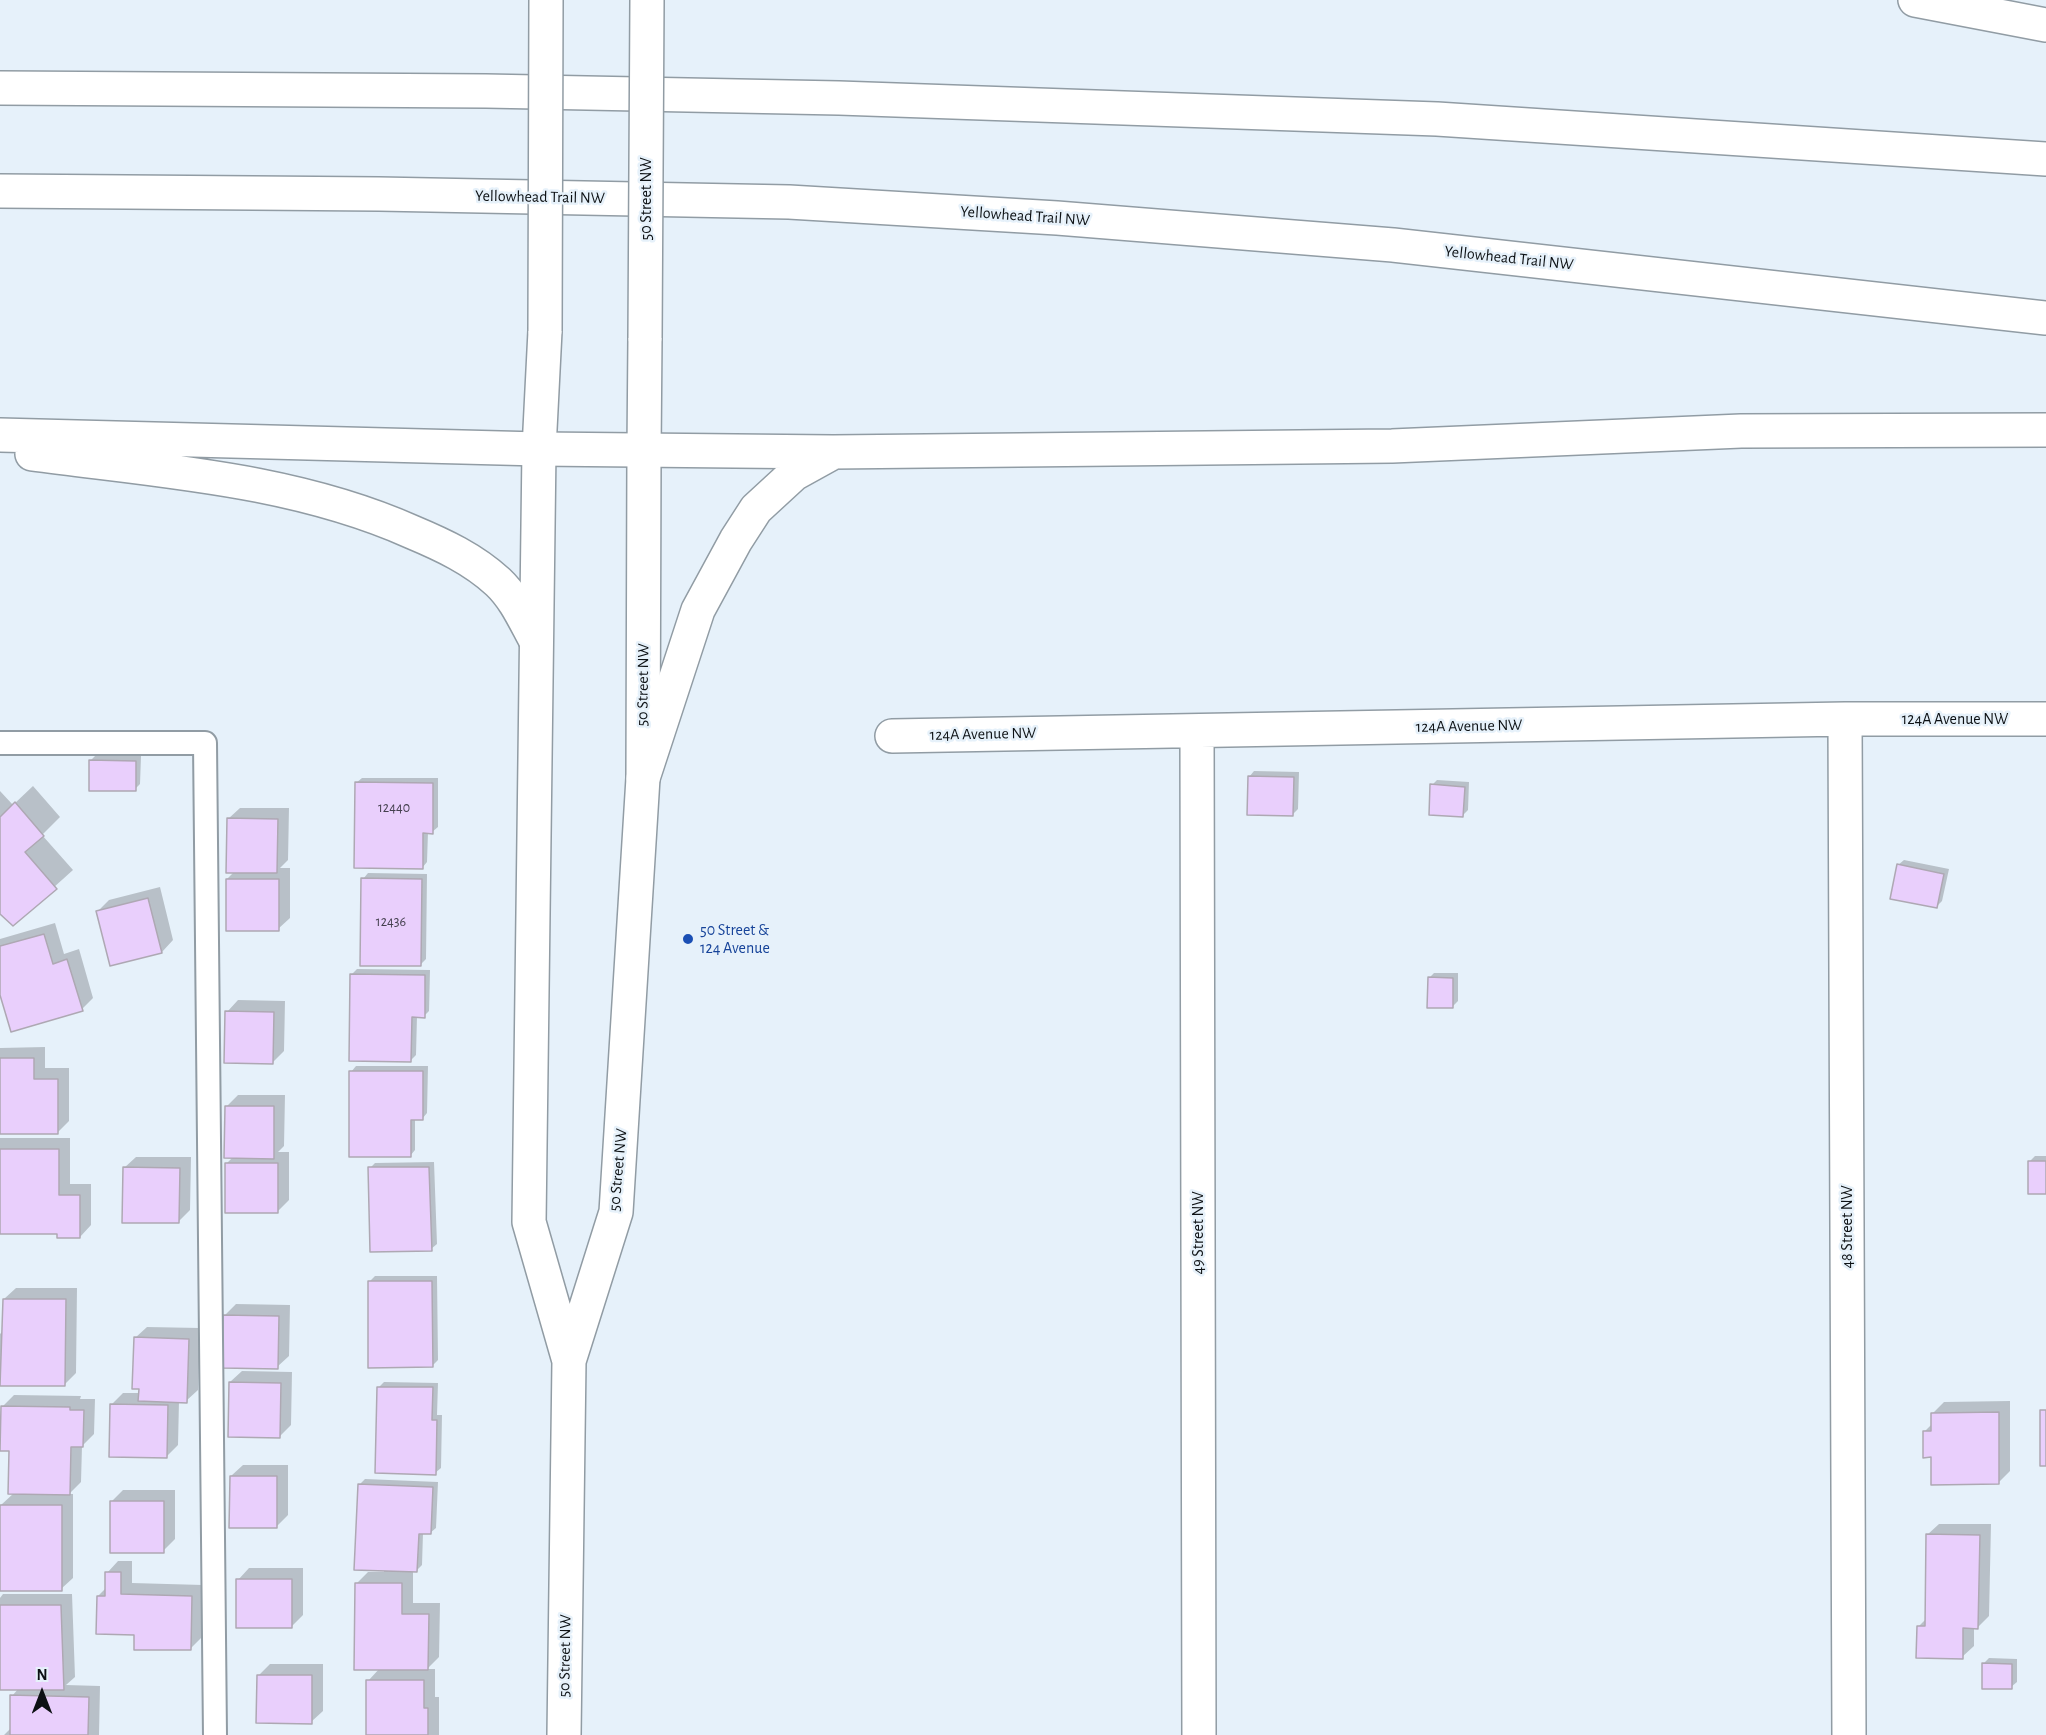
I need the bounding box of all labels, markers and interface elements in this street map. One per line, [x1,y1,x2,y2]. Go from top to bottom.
street label: 50 Street NW [636,157,656,241]
street label: Yellowhead Trail NW [475,186,605,208]
street label: Yellowhead Trail NW [960,202,1090,230]
street label: Yellowhead Trail NW [1443,242,1575,274]
street label: 50 Street NW [633,643,653,727]
street label: 124A Avenue NW [1902,709,2008,729]
street label: 124A Avenue NW [1416,715,1522,737]
street label: 124A Avenue NW [930,723,1036,745]
house number: 12440 [378,800,410,816]
house number: 12436 [376,914,406,930]
place label: 50 Street & 124 Avenue [700,920,770,958]
marker: 50 Street & 124 Avenue [681,932,695,946]
street label: 50 Street NW [605,1128,631,1212]
street label: 48 Street NW [1837,1185,1857,1269]
street label: 49 Street NW [1188,1191,1208,1275]
street label: 50 Street NW [555,1614,575,1698]
north arrow [12,1663,72,1723]
text: N [36,1667,48,1683]

